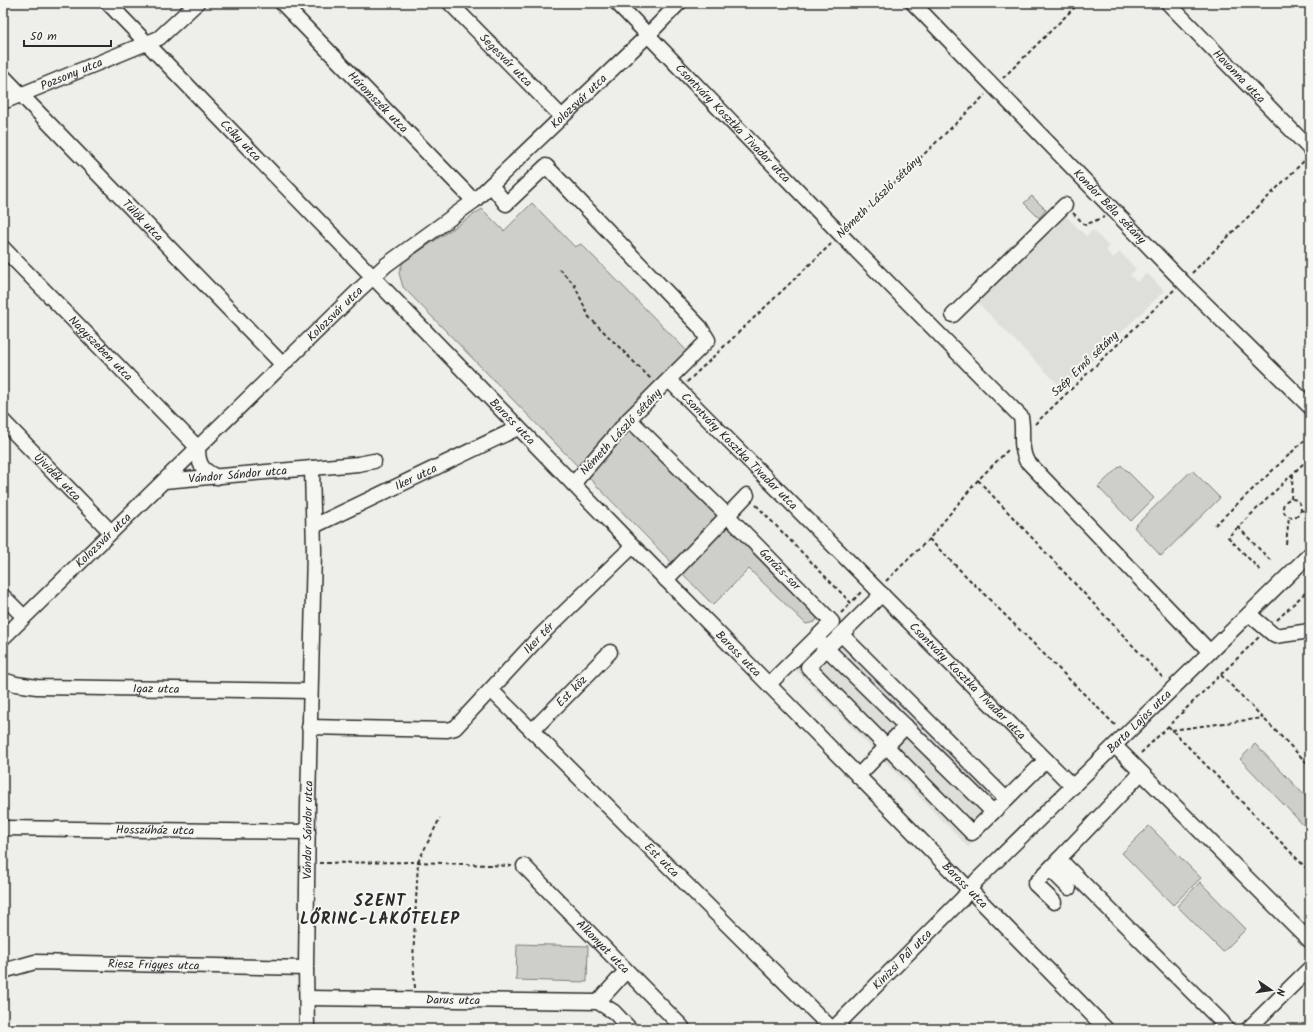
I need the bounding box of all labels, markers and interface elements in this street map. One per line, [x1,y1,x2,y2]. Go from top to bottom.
scale bar [24,22,111,48]
text: 50 m [30,27,57,46]
street label: Segesvár utca [475,29,537,92]
street label: Havanna utca [1208,45,1270,108]
street label: Pozsony utca [37,52,106,95]
street label: Csontváry Kosztka Tivadar utca [671,59,795,187]
street label: Háromszék utca [343,67,413,138]
street label: Kolozsvár utca [546,69,612,133]
street label: Csíky utca [216,115,266,166]
street label: Németh László sétány [832,151,926,243]
street label: Kondor Béla sétány [1069,164,1151,249]
street label: Tülök utca [118,195,168,246]
street label: Kolozsvár utca [302,281,368,346]
street label: Nagyszeben utca [64,311,138,386]
street label: Szép Ernő sétány [1047,326,1123,401]
street label: Németh László sétány [576,384,667,480]
street label: Csontváry Kosztka Tivadar utca [677,388,803,515]
street label: Baross utca [485,394,540,450]
street label: Újvidék utca [29,448,86,506]
street label: Iker utca [391,459,441,495]
street label: Vándor Sándor utca [188,461,288,488]
street label: Kolozsvár utca [71,508,136,572]
street label: Garázs-sor [755,543,806,595]
street label: Iker tér [519,617,559,658]
street label: Csontváry Kosztka Tivadar utca [905,618,1031,744]
street label: Baross utca [711,626,766,682]
street label: Est köz [551,671,591,711]
street label: Igaz utca [133,679,180,699]
street label: Barta Lajos utca [1102,685,1176,758]
street label: Vándor Sándor utca [298,780,318,880]
street label: Hosszúház utca [116,820,195,840]
street label: Est utca [640,838,684,882]
street label: Baross utca [938,857,993,913]
district label: SZENT LŐRINC-LAKÓTELEP [300,889,460,932]
street label: Alkonyat utca [572,915,635,979]
street label: Kinizsi Pál utca [868,925,937,994]
street label: Riesz Frigyes utca [108,954,200,975]
north arrow [1251,970,1291,1010]
text: N [1270,987,1289,997]
street label: Darus utca [426,990,481,1010]

